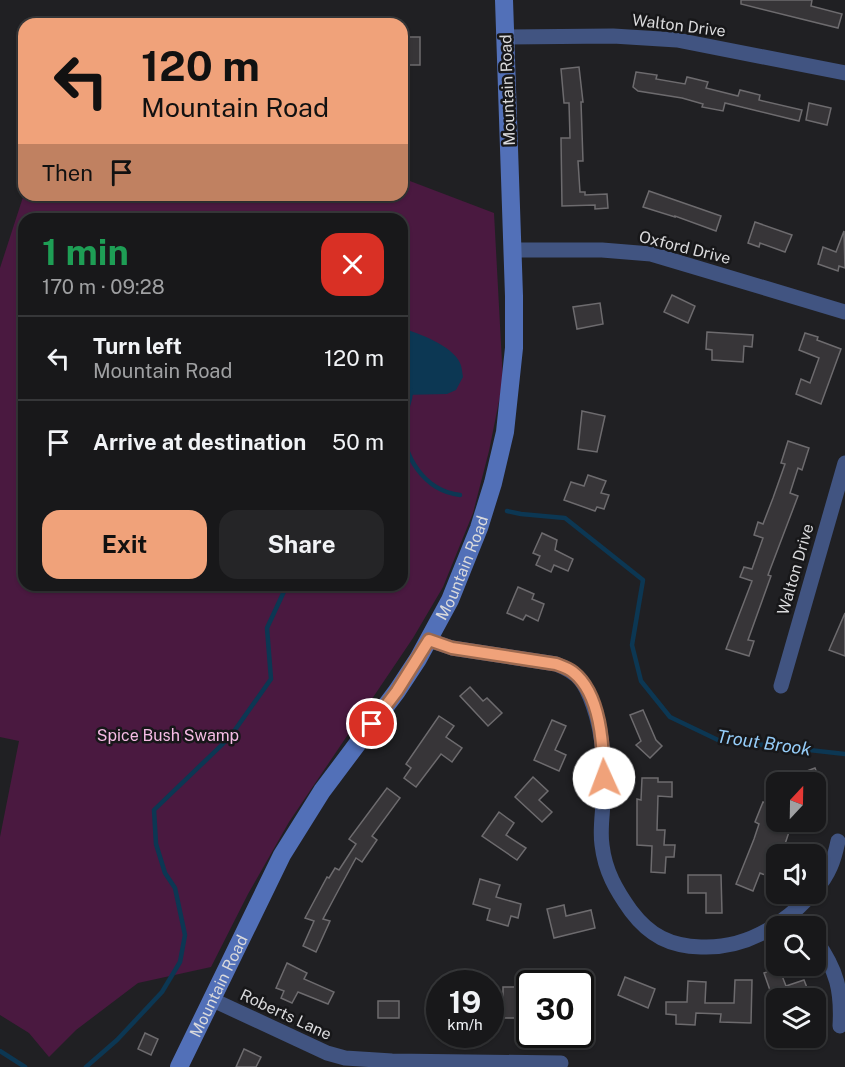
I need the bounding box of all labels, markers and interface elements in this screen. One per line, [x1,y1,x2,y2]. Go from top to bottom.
street label: Walton Drive [631,10,727,41]
street label: Mountain Road [496,34,519,146]
text: 120 m [141,41,260,90]
icon: left [42,42,120,120]
text: Mountain Road [141,91,329,123]
icon: arrive [105,156,138,189]
text: Then [42,160,93,186]
street label: Oxford Drive [637,227,733,268]
text: 1 min [42,231,129,273]
button: close [321,233,384,296]
text: 170 m · 09:28 [42,275,165,299]
text: Turn left [93,333,182,359]
icon: left [42,342,75,375]
text: 120 m [324,345,384,371]
text: Mountain Road [93,359,232,383]
icon: arrive [42,426,75,459]
text: Arrive at destination [93,429,306,455]
text: 50 m [332,429,384,455]
button: Exit [42,510,207,579]
button: Share [219,510,384,579]
street label: Mountain Road [432,513,492,624]
street label: Walton Drive [773,521,818,617]
pin [346,698,397,749]
icon: arrive [355,707,388,740]
park label: Spice Bush Swamp [97,726,239,745]
water label: Trout Brook [716,726,813,760]
position arrow [572,746,636,810]
north arrow [766,772,826,832]
map controls [766,772,826,1048]
button: sound [766,844,826,904]
button: search [766,916,826,976]
street label: Mountain Road [186,932,252,1041]
speed limit sign: 30 [516,970,594,1048]
text: 19 [449,984,481,1020]
street label: Roberts Lane [237,985,334,1044]
button: layers [766,988,826,1048]
text: km/h [447,1016,483,1033]

